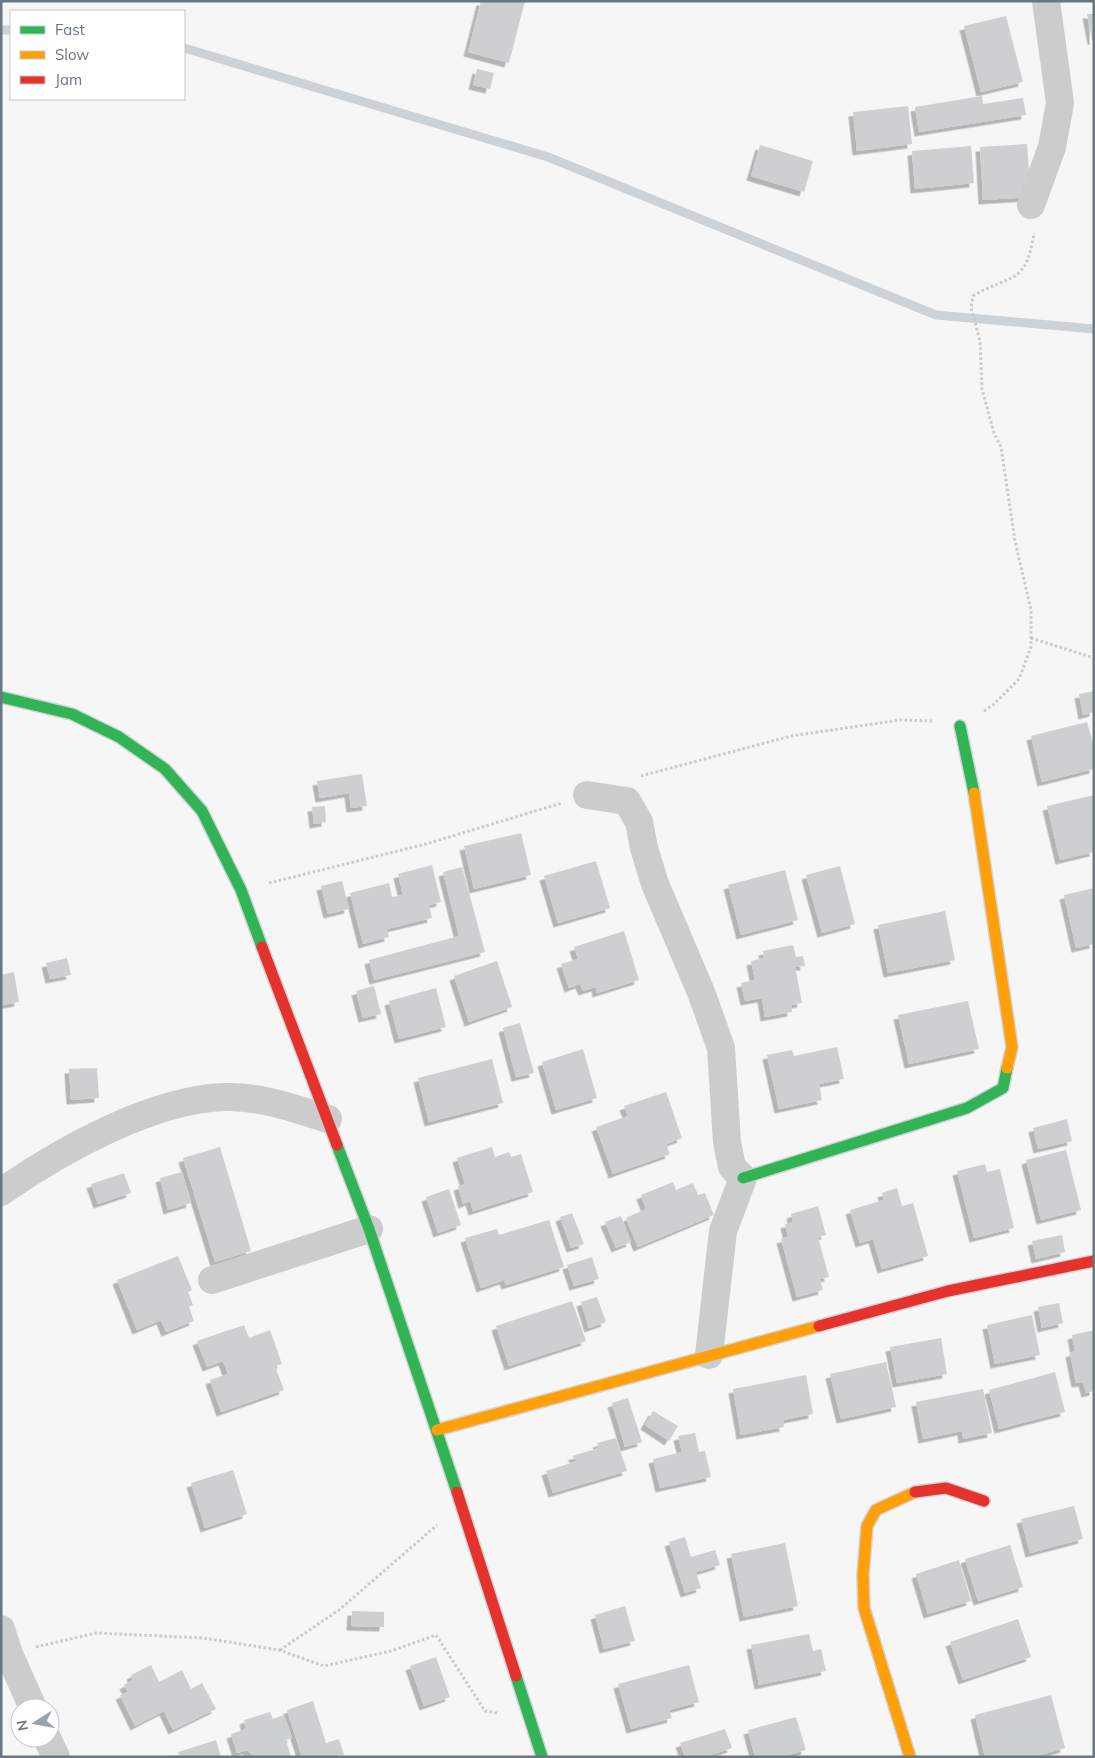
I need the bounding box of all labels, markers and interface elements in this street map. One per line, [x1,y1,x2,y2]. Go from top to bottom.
legend [10,10,185,100]
text: Fast [55,20,85,39]
text: Slow [55,45,89,64]
text: Jam [55,70,82,89]
north arrow [10,1698,60,1748]
text: N [12,1719,32,1732]

